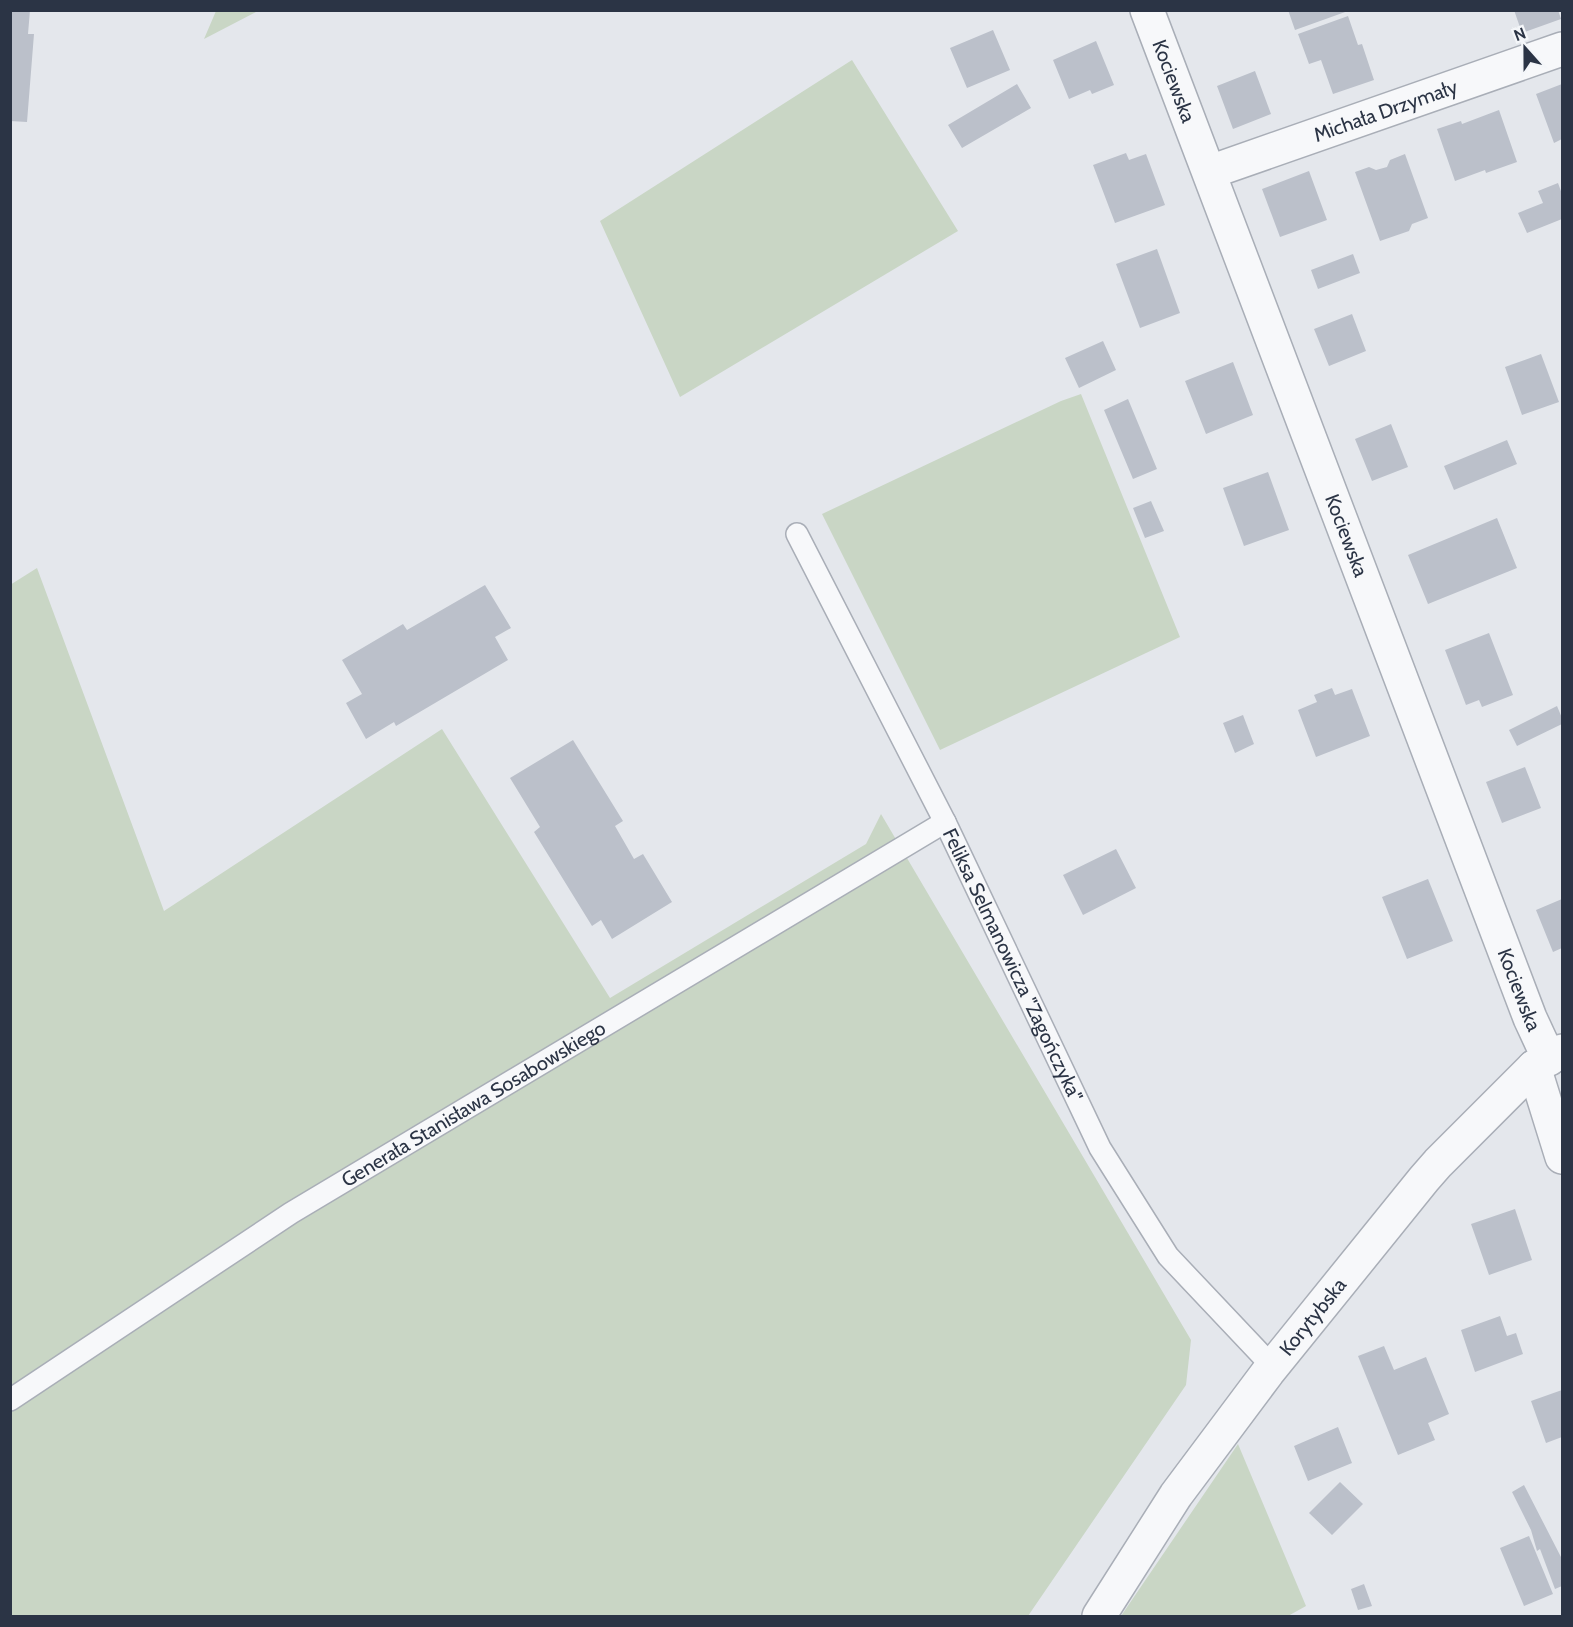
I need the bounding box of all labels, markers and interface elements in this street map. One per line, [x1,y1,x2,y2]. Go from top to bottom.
north arrow [1495,18,1555,78]
text: N [1511,24,1528,45]
street label: Kociewska [1147,36,1201,126]
street label: Michała Drzymały [1310,74,1461,147]
street label: Kociewska [1320,491,1373,580]
street label: Feliksa Selmanowicza "Zagończyka" [938,824,1088,1105]
street label: Kociewska [1493,945,1546,1035]
street label: Generała Stanisława Sosabowskiego [337,1016,610,1192]
street label: Korytybska [1274,1273,1351,1360]

